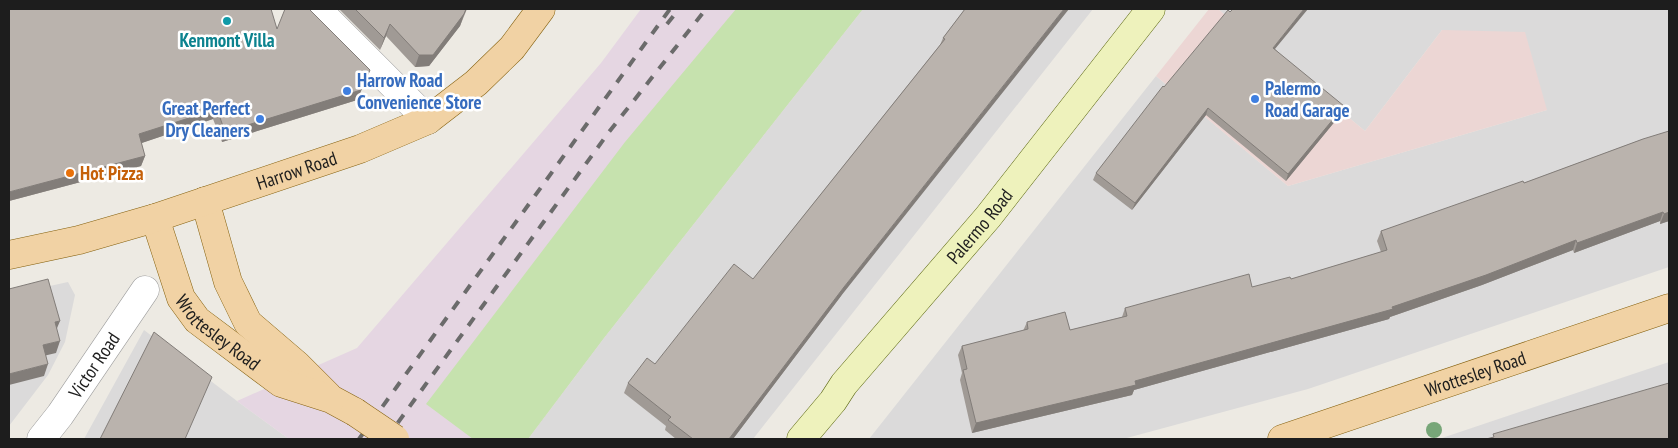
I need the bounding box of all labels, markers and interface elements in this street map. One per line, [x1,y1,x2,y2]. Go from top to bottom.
marker: Kenmont Villa [221,15,233,27]
place label: Kenmont Villa [179,28,275,52]
place label: Harrow Road Convenience Store [357,68,482,114]
place label: Palermo Road Garage [1265,76,1350,122]
marker: Harrow Road Convenience Store [341,85,353,97]
marker: Palermo Road Garage [1249,93,1261,105]
place label: Great Perfect Dry Cleaners [162,96,250,142]
marker: Great Perfect Dry Cleaners [254,113,266,125]
street label: Harrow Road [253,146,340,195]
place label: Hot Pizza [80,161,144,185]
marker: Hot Pizza [64,167,76,179]
street label: Palermo Road [941,184,1018,268]
street label: Wrottesley Road [170,290,265,375]
street label: Victor Road [62,327,125,404]
street label: Wrottesley Road [1422,345,1529,402]

